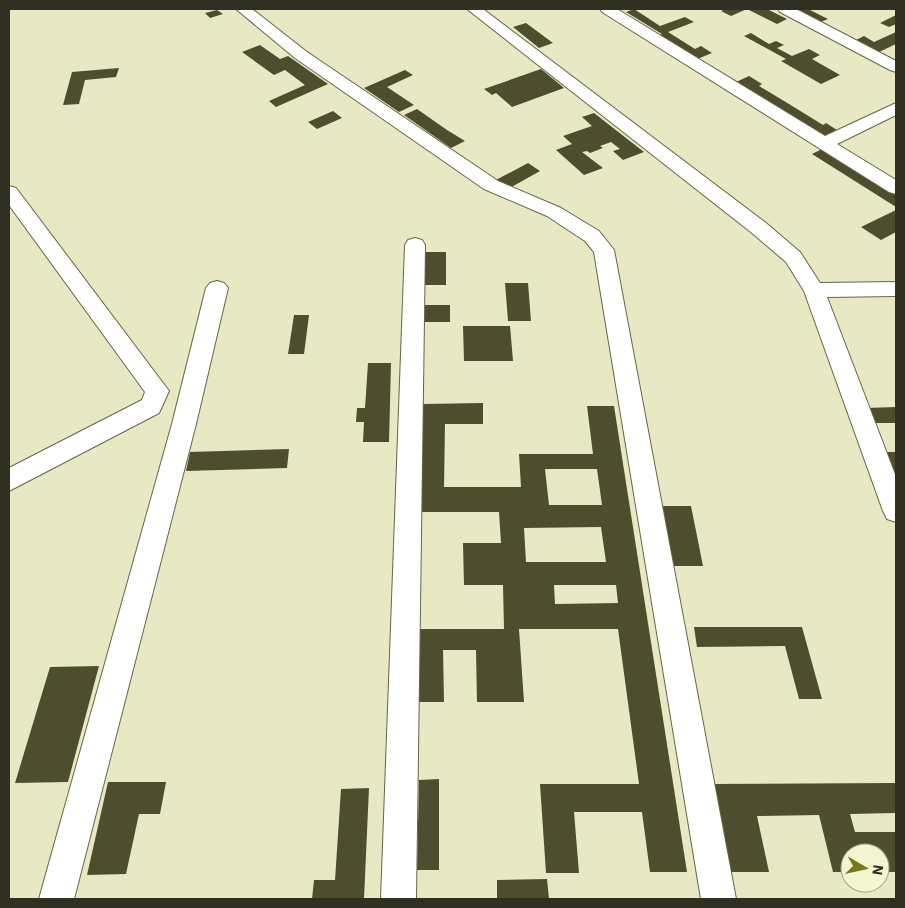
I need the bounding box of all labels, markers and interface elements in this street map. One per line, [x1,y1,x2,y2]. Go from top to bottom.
north arrow [840,843,890,893]
text: N [868,864,888,876]

